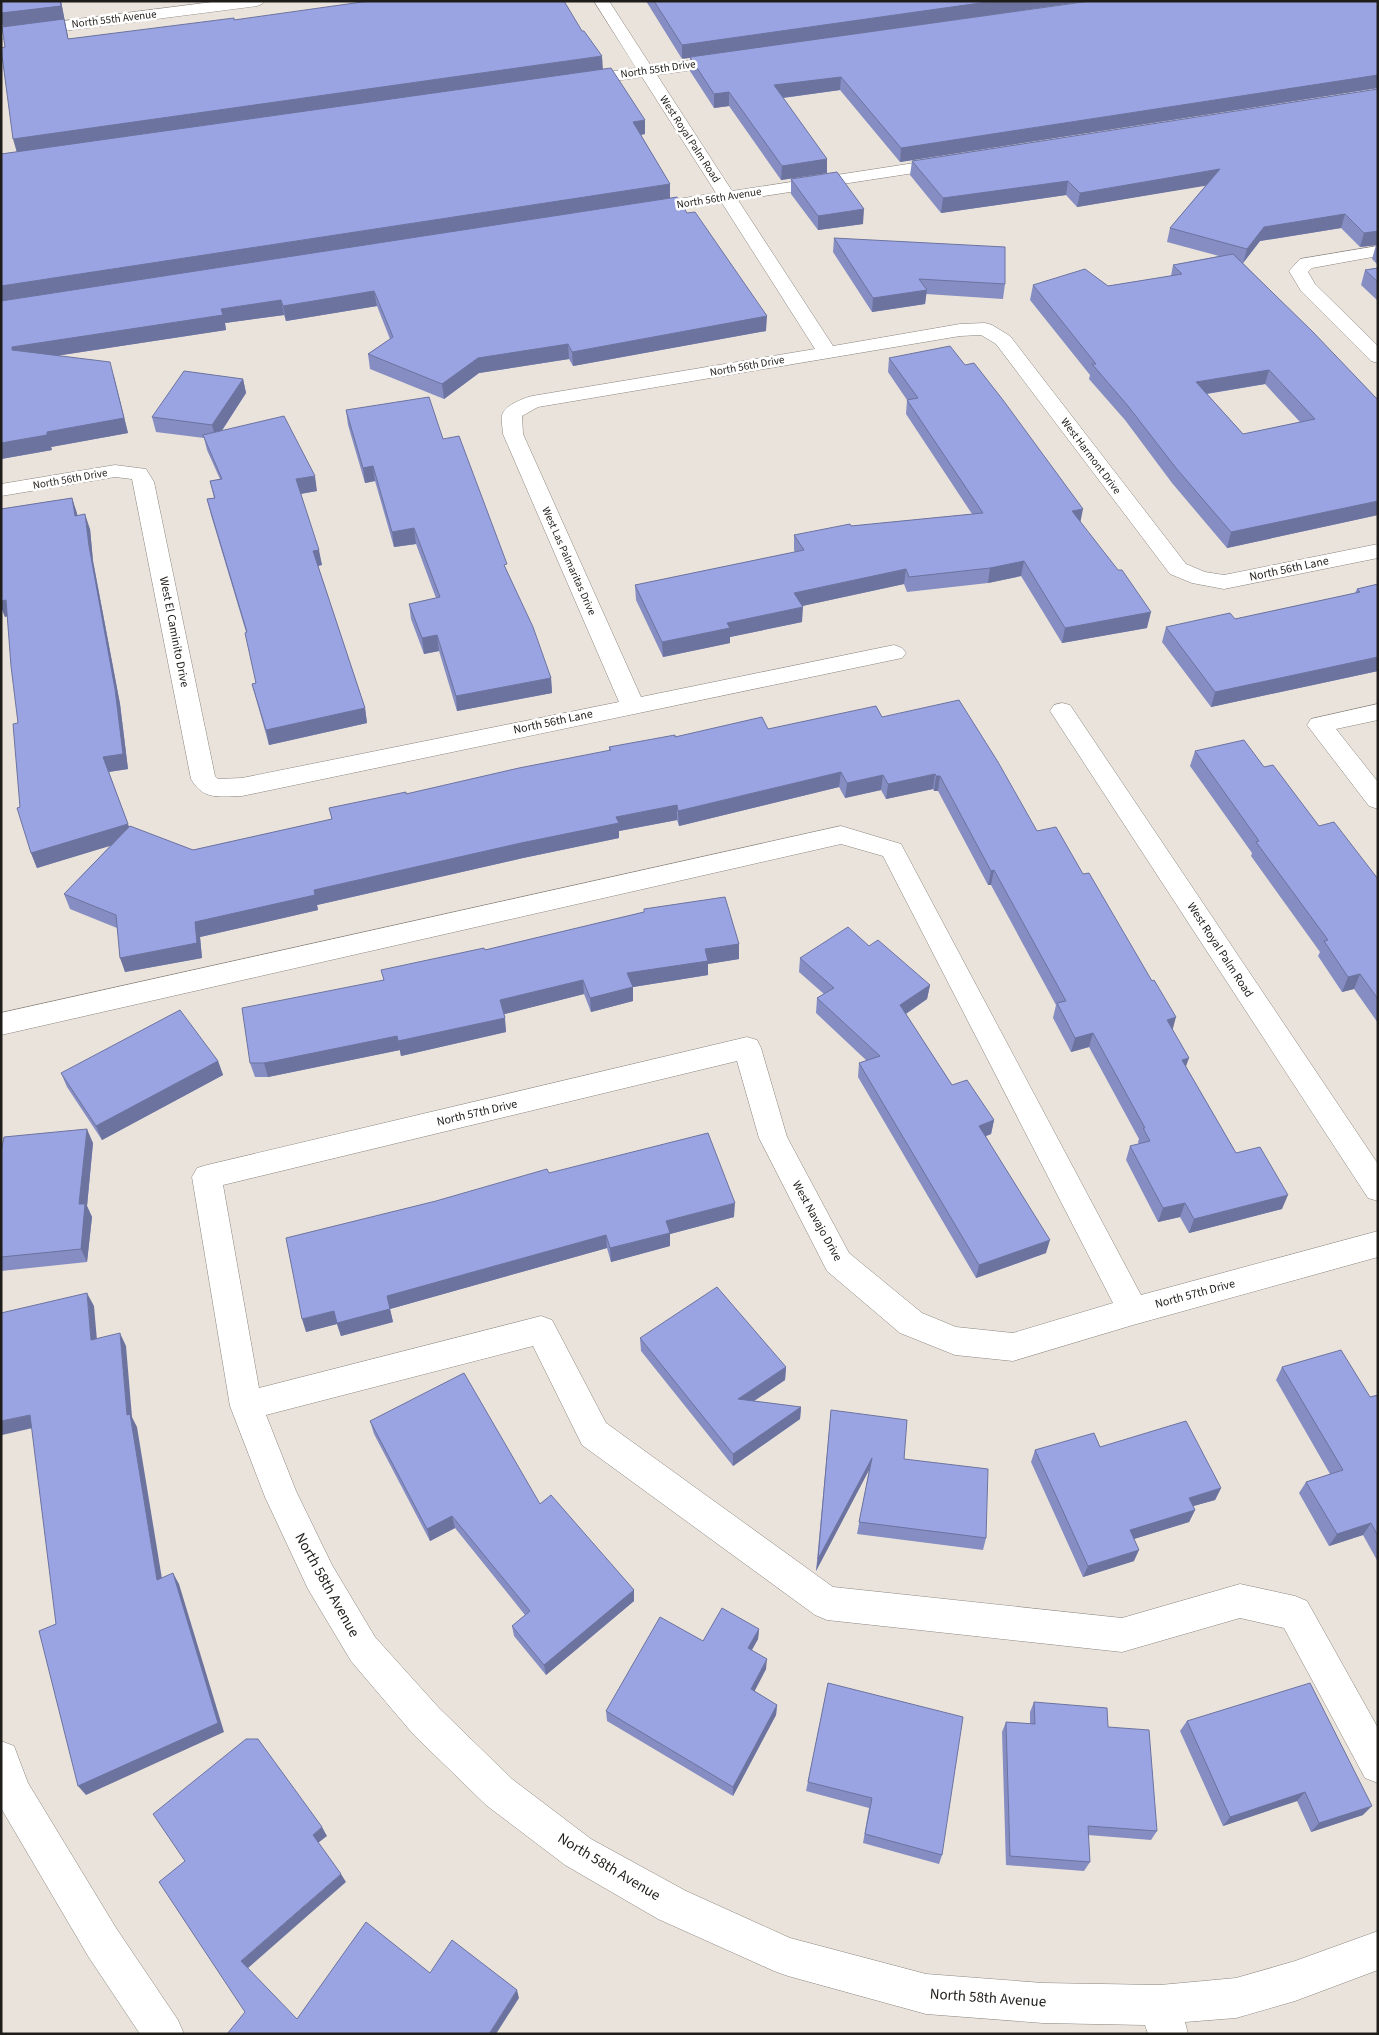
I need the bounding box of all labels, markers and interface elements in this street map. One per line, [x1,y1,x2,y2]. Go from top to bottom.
street label: North 55th Avenue [71,6,158,32]
street label: North 55th Drive [620,56,697,82]
street label: West Royal Palm Road [656,93,724,185]
street label: North 56th Avenue [676,184,763,212]
street label: North 56th Drive [709,352,786,380]
street label: West Harmont Drive [1057,415,1125,498]
street label: North 56th Drive [32,465,109,493]
street label: West Las Palmaritas Drive [538,504,600,618]
street label: North 56th Lane [1248,552,1330,586]
street label: West El Caminito Drive [155,575,193,689]
street label: North 56th Lane [512,705,594,739]
street label: West Royal Palm Road [1183,899,1257,1001]
street label: North 57th Drive [435,1095,519,1131]
street label: West Navajo Drive [788,1178,846,1264]
street label: North 57th Drive [1153,1275,1237,1313]
street label: North 58th Avenue [290,1529,364,1641]
street label: North 58th Avenue [554,1828,664,1906]
street label: North 58th Avenue [929,1983,1047,2013]

